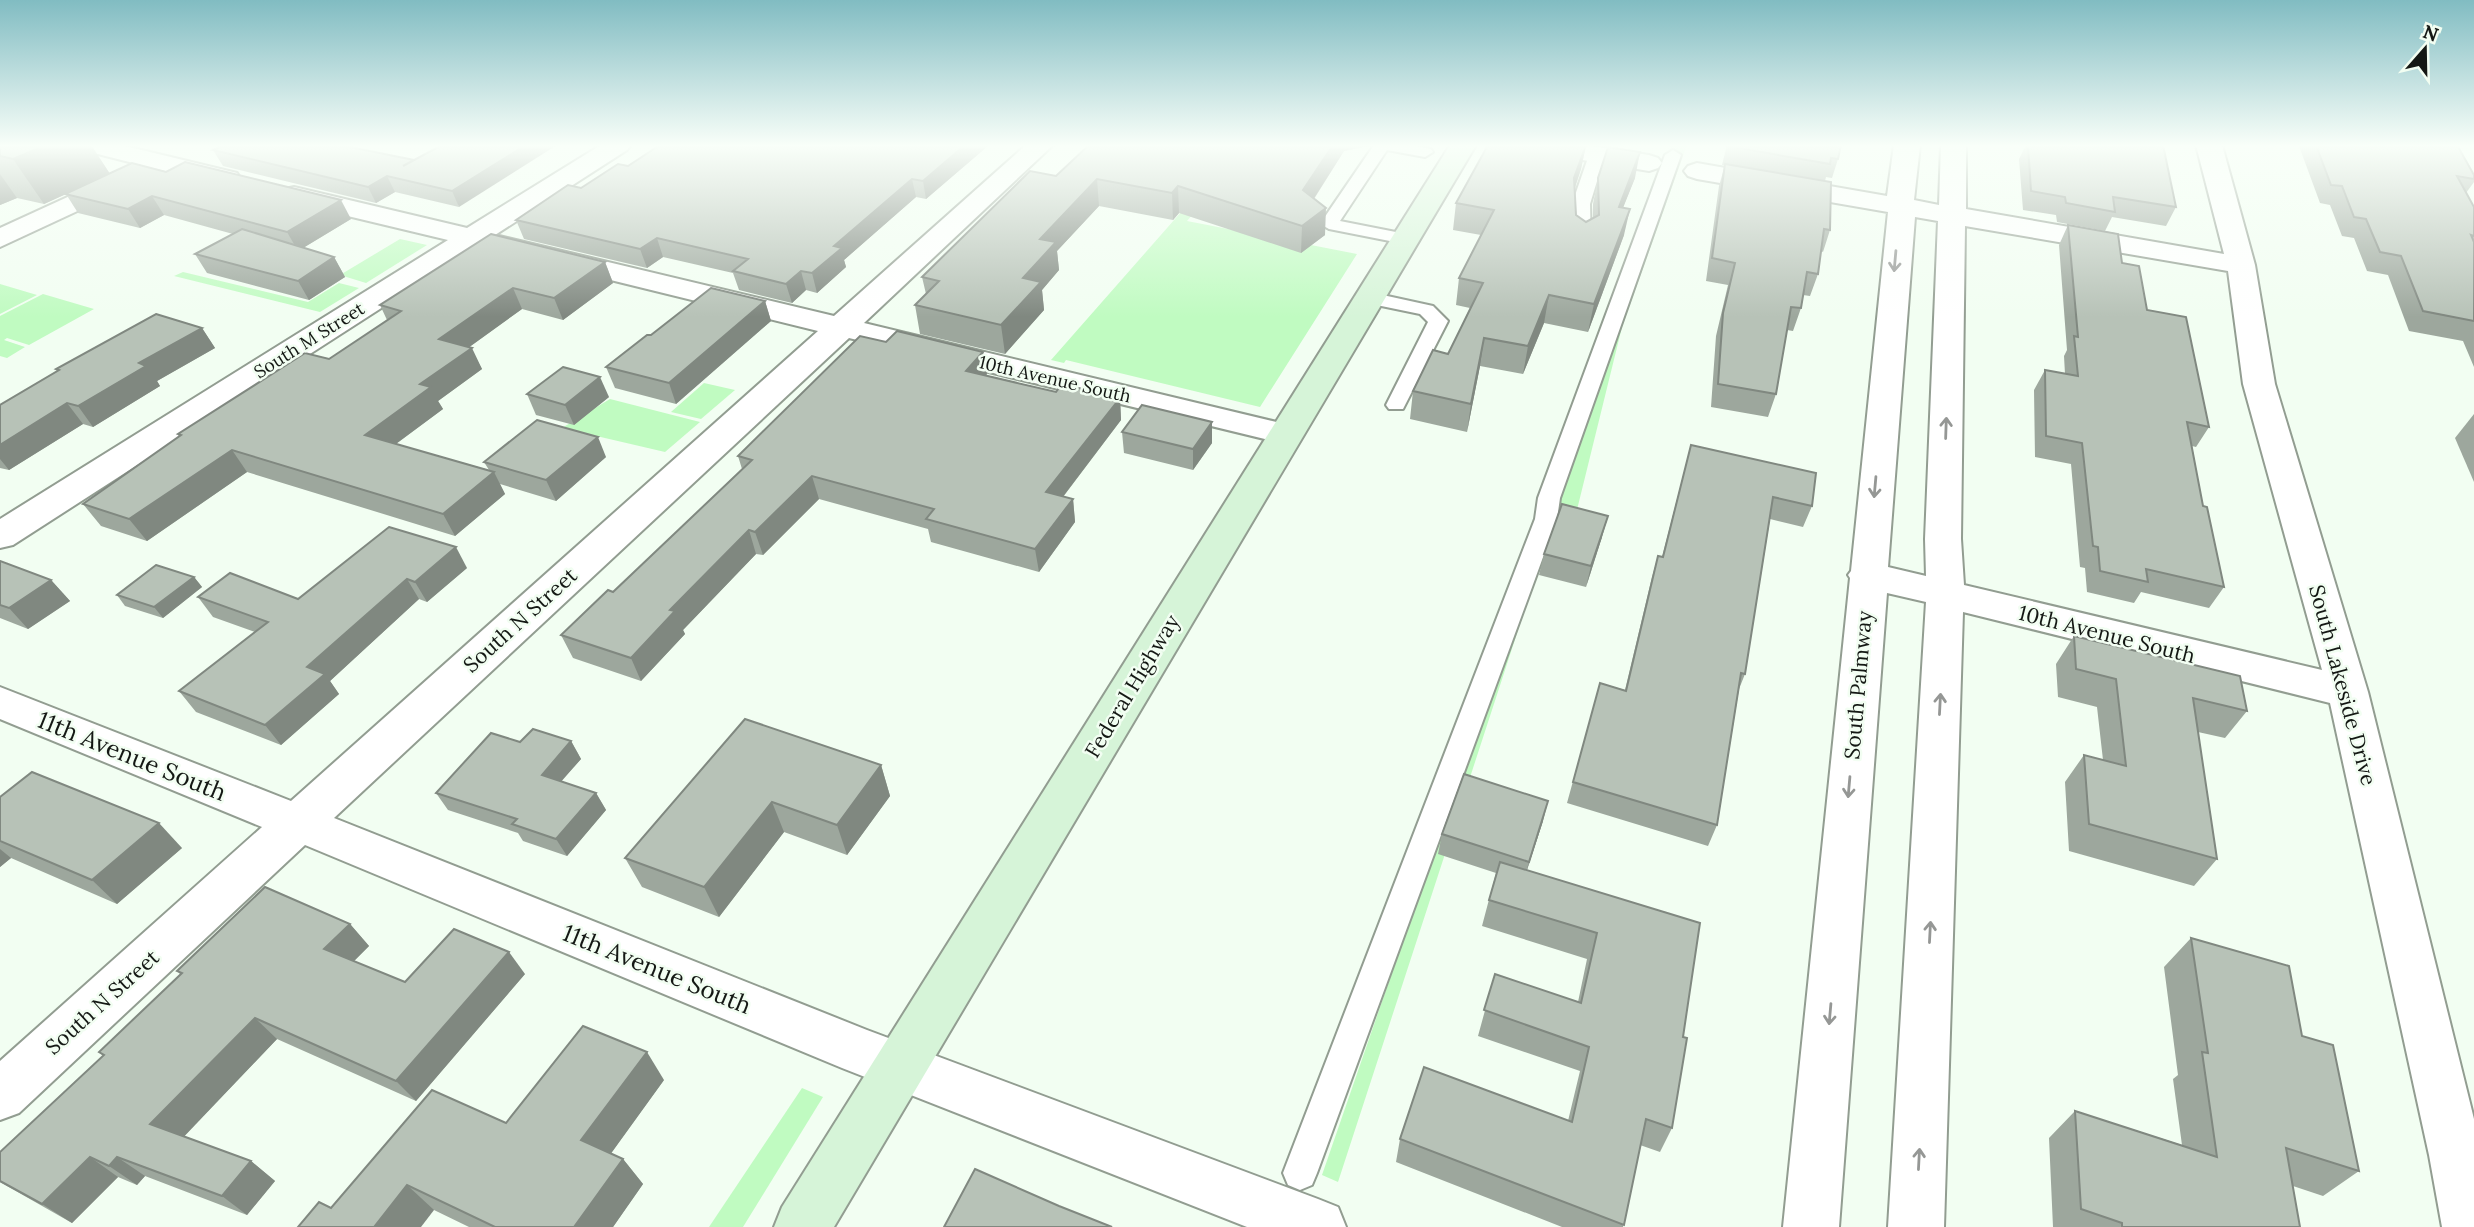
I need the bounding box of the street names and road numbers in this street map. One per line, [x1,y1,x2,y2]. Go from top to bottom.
street label: South M Street [249,297,369,383]
street label: 10th Avenue South [977,350,1133,408]
street label: South N Street [457,561,583,678]
street label: South Lakeside Drive [2303,582,2383,788]
street label: 10th Avenue South [2016,599,2198,669]
street label: Federal Highway [1079,609,1185,763]
street label: South Palmway [1838,610,1878,760]
street label: 11th Avenue South [33,704,231,808]
street label: 11th Avenue South [558,917,756,1021]
street label: South N Street [39,943,165,1060]

